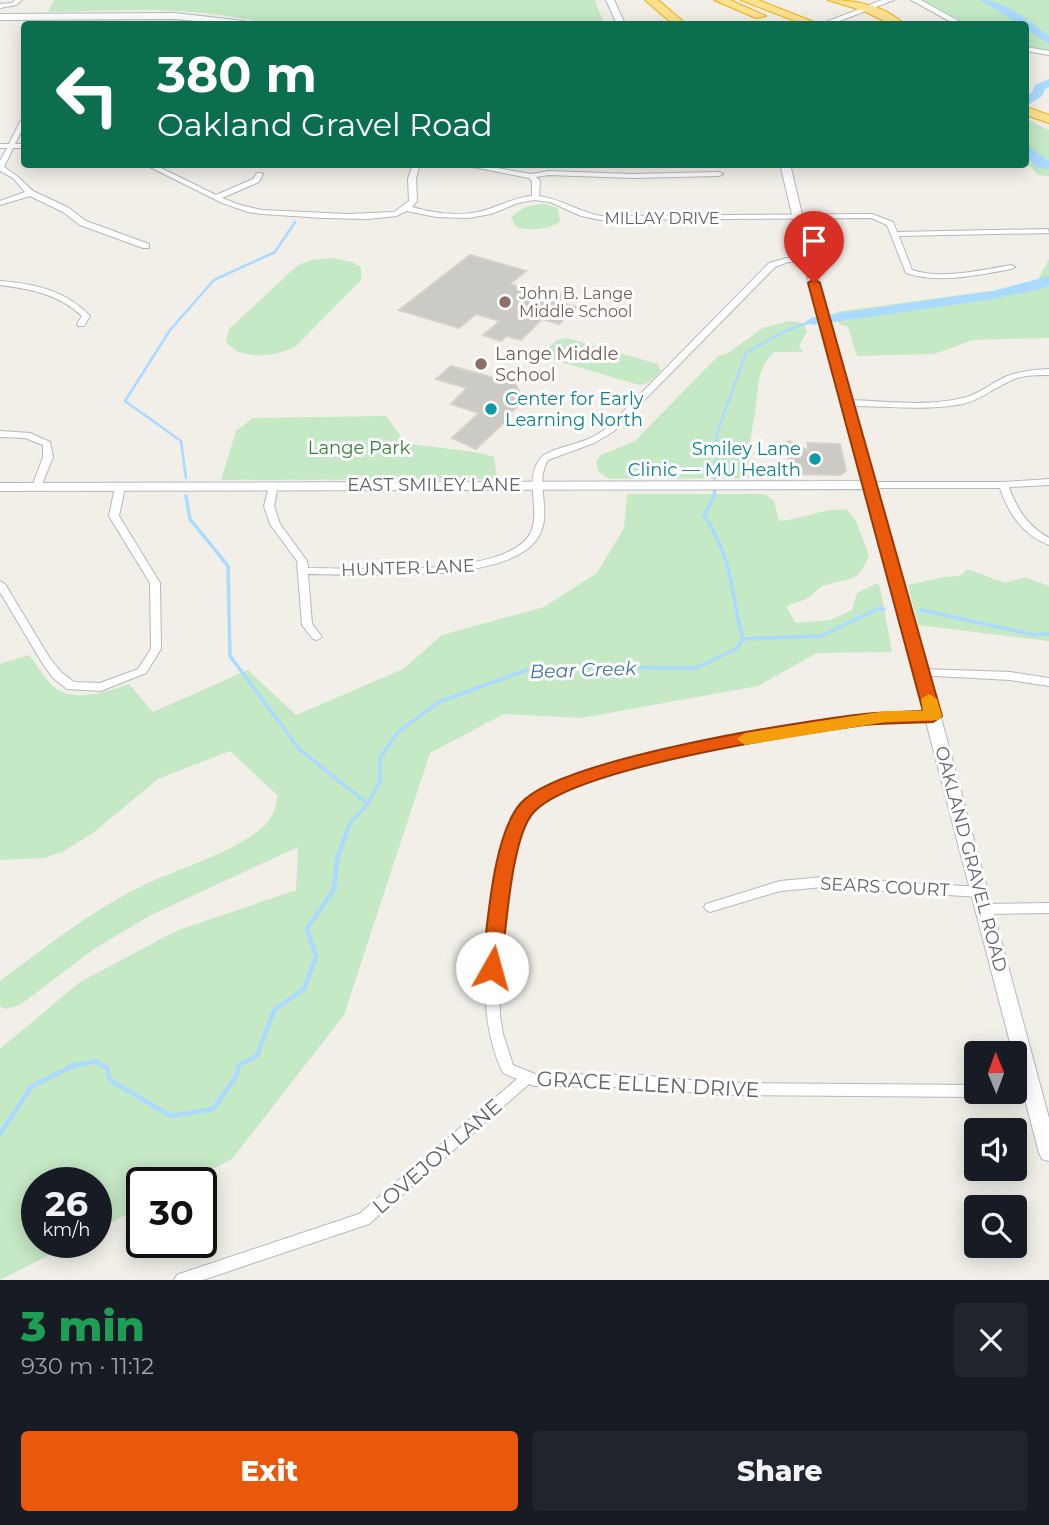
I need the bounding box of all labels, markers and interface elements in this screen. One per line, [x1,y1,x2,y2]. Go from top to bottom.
text: 380 m [157,45,317,104]
icon: left [42,49,133,140]
text: Oakland Gravel Road [157,105,493,144]
street label: MILLAY DRIVE [604,209,720,228]
pin [784,211,844,283]
icon: arrive [795,222,833,260]
place label: John B. Lange Middle School [518,284,633,321]
marker: John B. Lange Middle School [497,294,513,310]
place label: Lange Middle School [495,343,619,386]
marker: Lange Middle School [473,356,489,372]
place label: Center for Early Learning North [505,388,644,431]
marker: Center for Early Learning North [483,401,499,417]
park label: Lange Park [308,437,410,459]
place label: Smiley Lane Clinic — MU Health [628,438,801,481]
marker: Smiley Lane Clinic — MU Health [807,451,823,467]
street label: EAST SMILEY LANE [347,474,521,496]
street label: HUNTER LANE [341,555,475,581]
water label: Bear Creek [529,657,637,683]
street label: OAKLAND GRAVEL ROAD [930,744,1012,974]
street label: SEARS COURT [820,873,951,901]
position arrow [455,931,529,1005]
north arrow [964,1041,1027,1104]
map controls [964,1041,1027,1258]
street label: GRACE ELLEN DRIVE [536,1066,760,1102]
street label: LOVEJOY LANE [367,1093,507,1219]
button: sound [964,1118,1027,1181]
speed limit sign: 30 [126,1167,217,1258]
text: 26 [45,1182,88,1225]
button: search [964,1195,1027,1258]
text: km/h [42,1219,91,1241]
text: 3 min [21,1300,145,1352]
button: close [954,1303,1028,1377]
text: 930 m · 11:12 [21,1352,154,1380]
button: Exit [21,1431,518,1511]
button: Share [532,1431,1028,1511]

